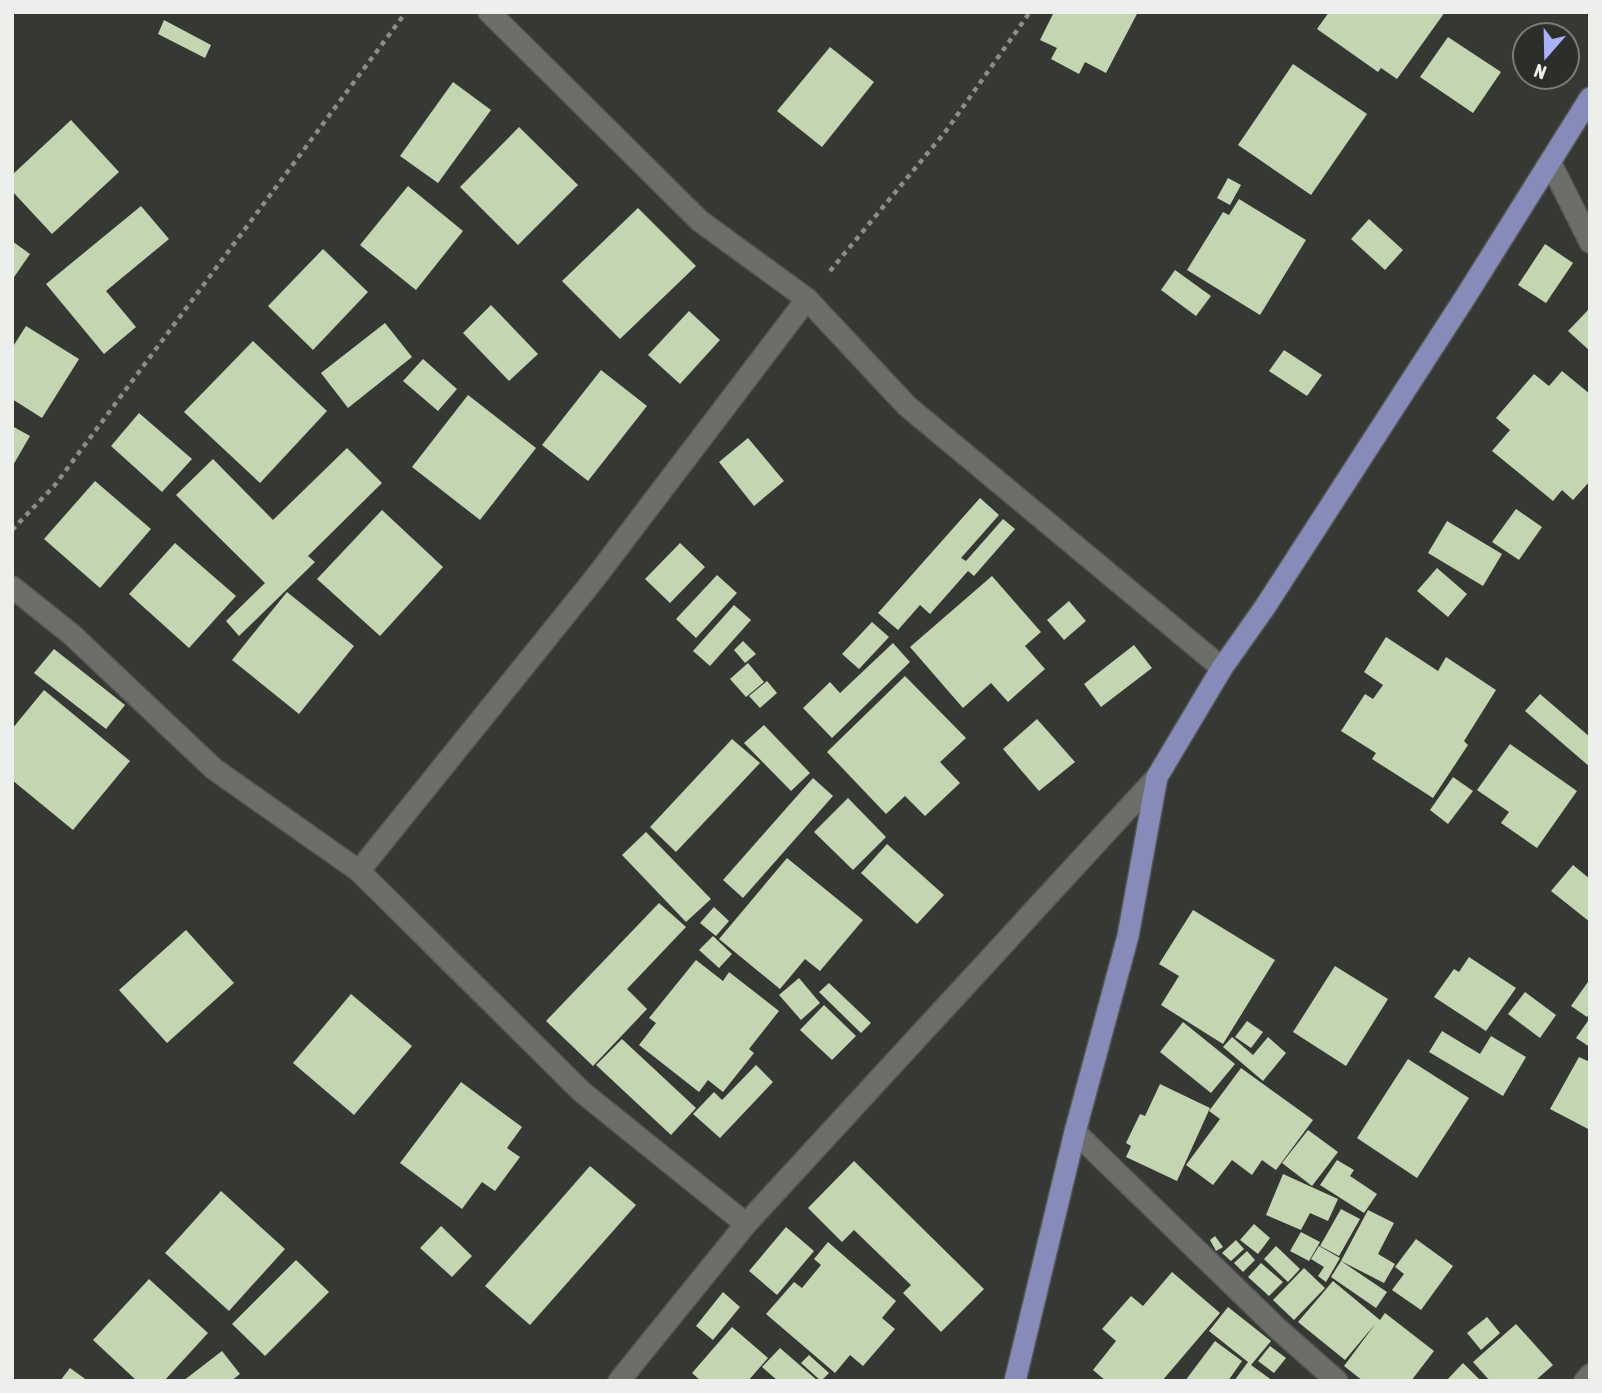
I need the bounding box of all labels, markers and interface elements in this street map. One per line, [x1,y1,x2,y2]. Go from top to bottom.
north arrow [1511,21,1581,91]
text: N [1531,60,1549,84]

